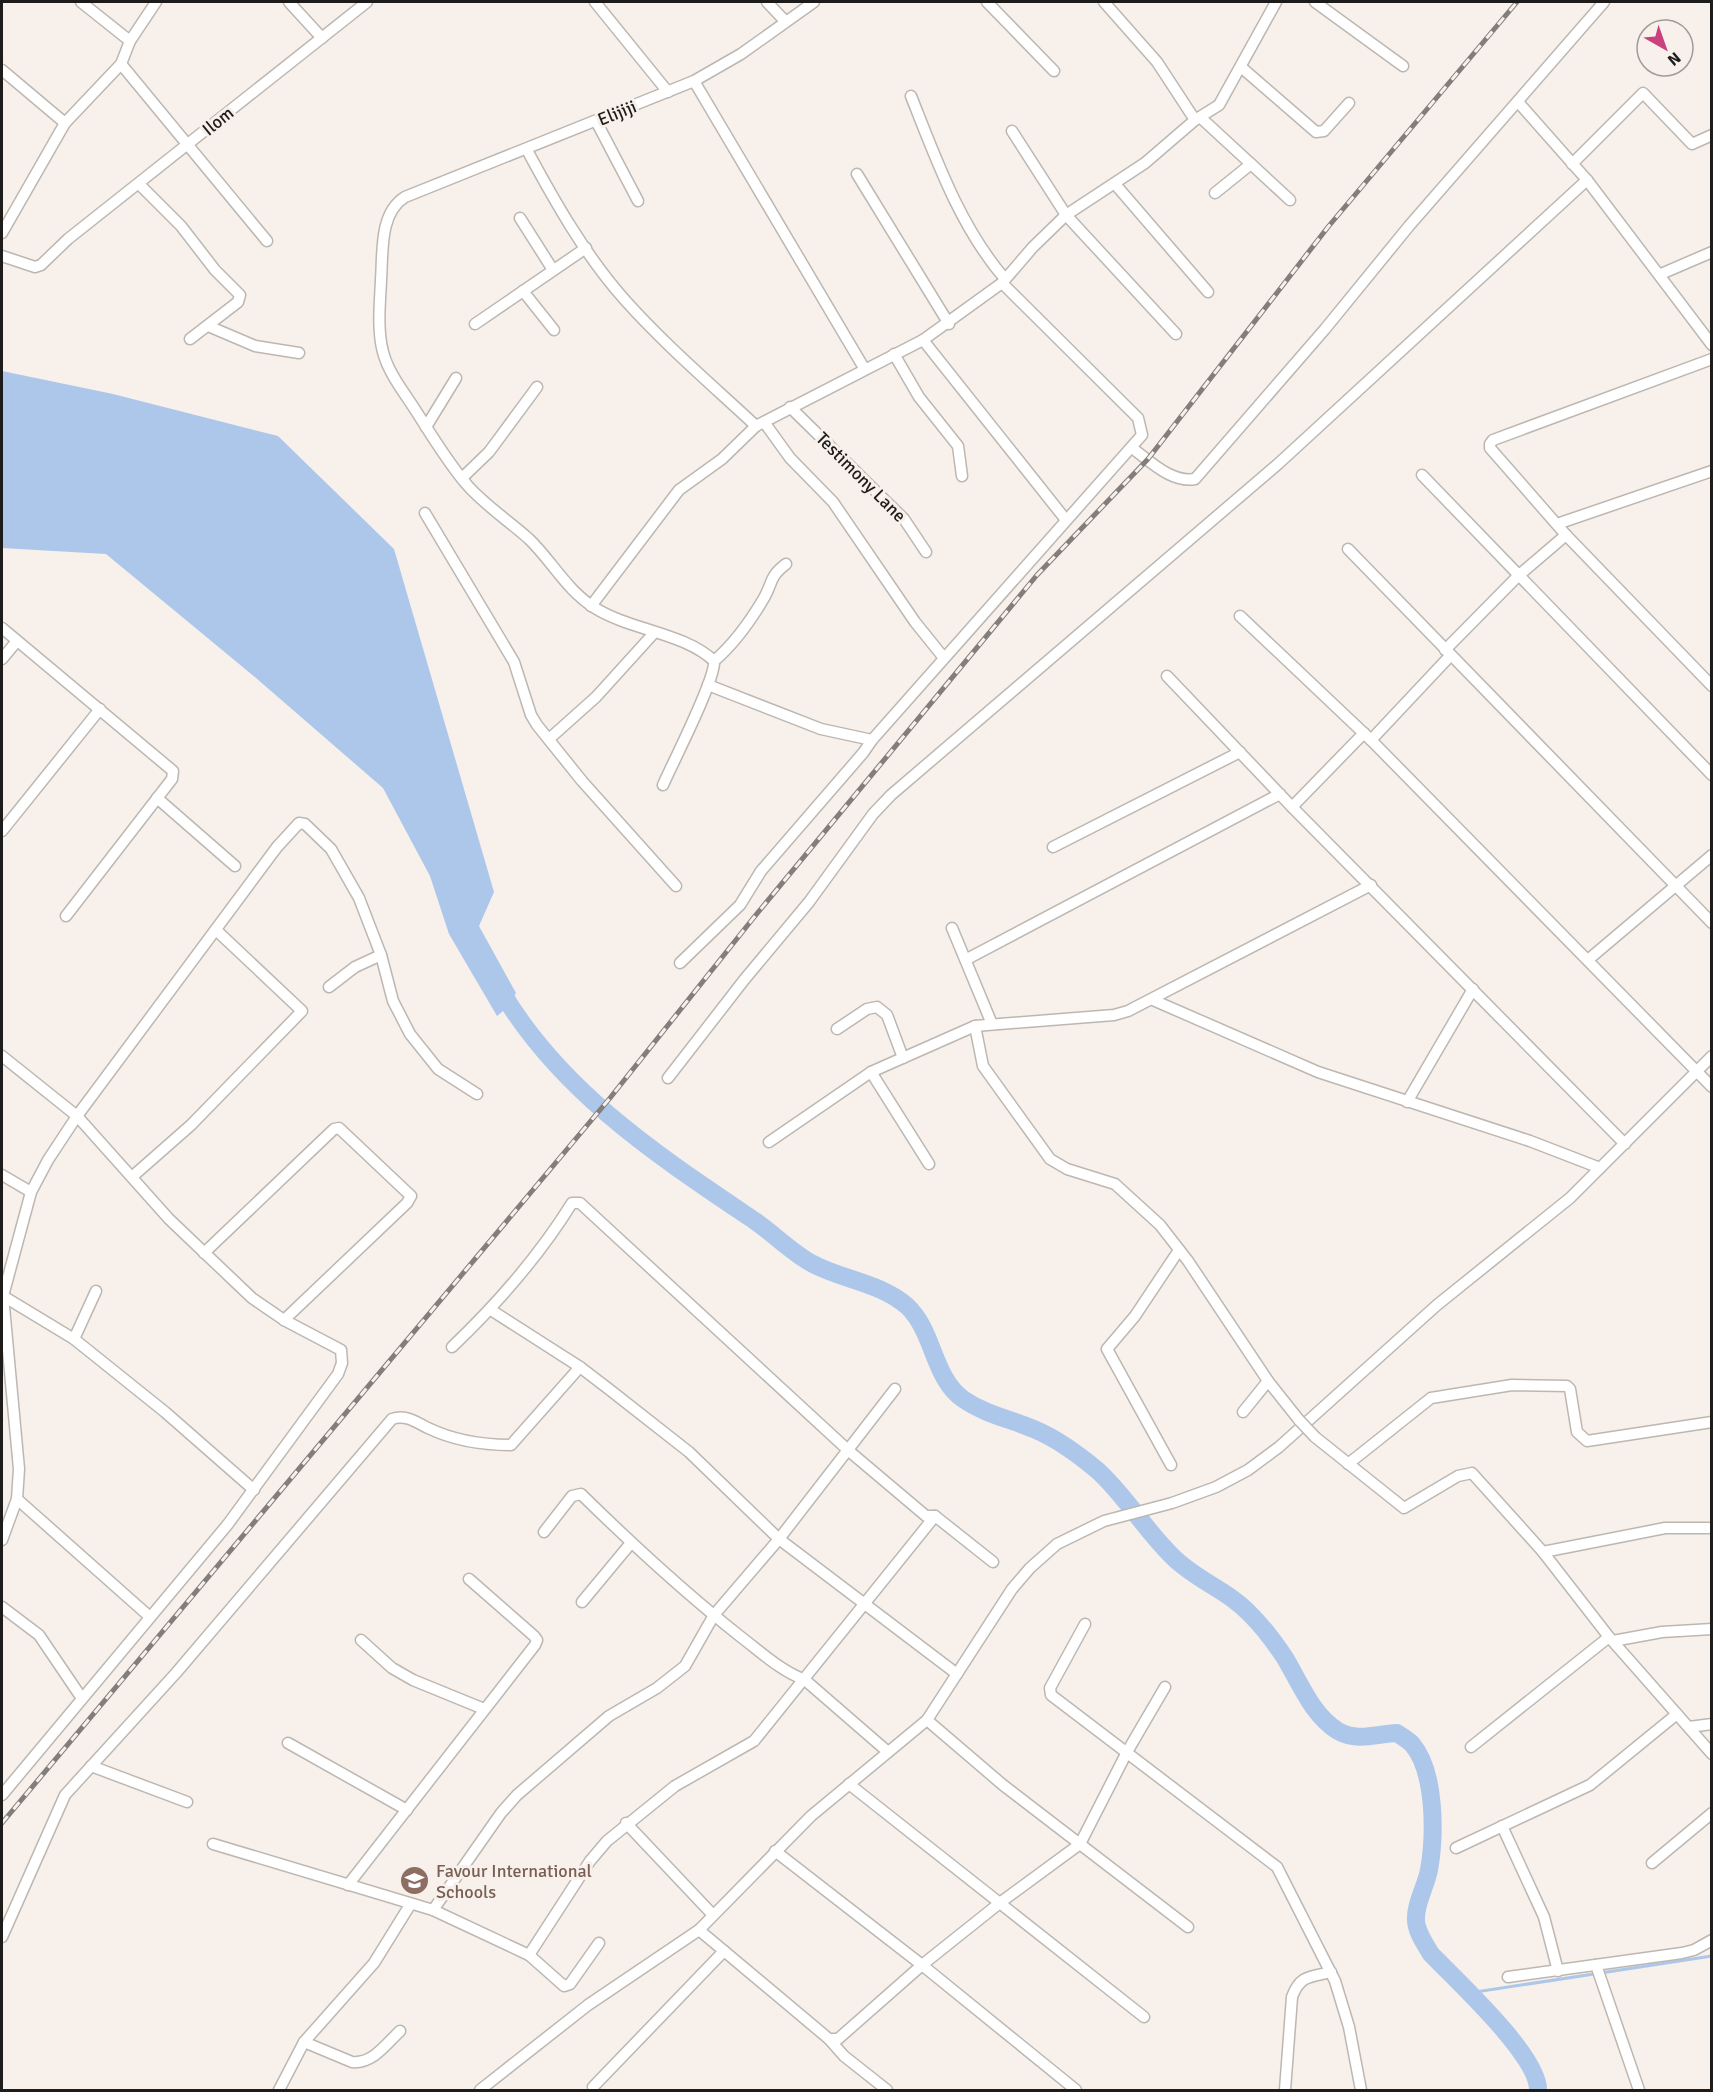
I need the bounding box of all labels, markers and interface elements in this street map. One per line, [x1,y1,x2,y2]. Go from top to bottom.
north arrow [1635,18,1695,78]
text: N [1663,47,1685,70]
street label: Elijiji [594,95,640,131]
street label: Ilom [198,102,238,140]
street label: Testimony Lane [811,427,911,527]
place label: Favour International Schools [436,1860,592,1903]
school or university icon: Favour International Schools [399,1865,431,1897]

